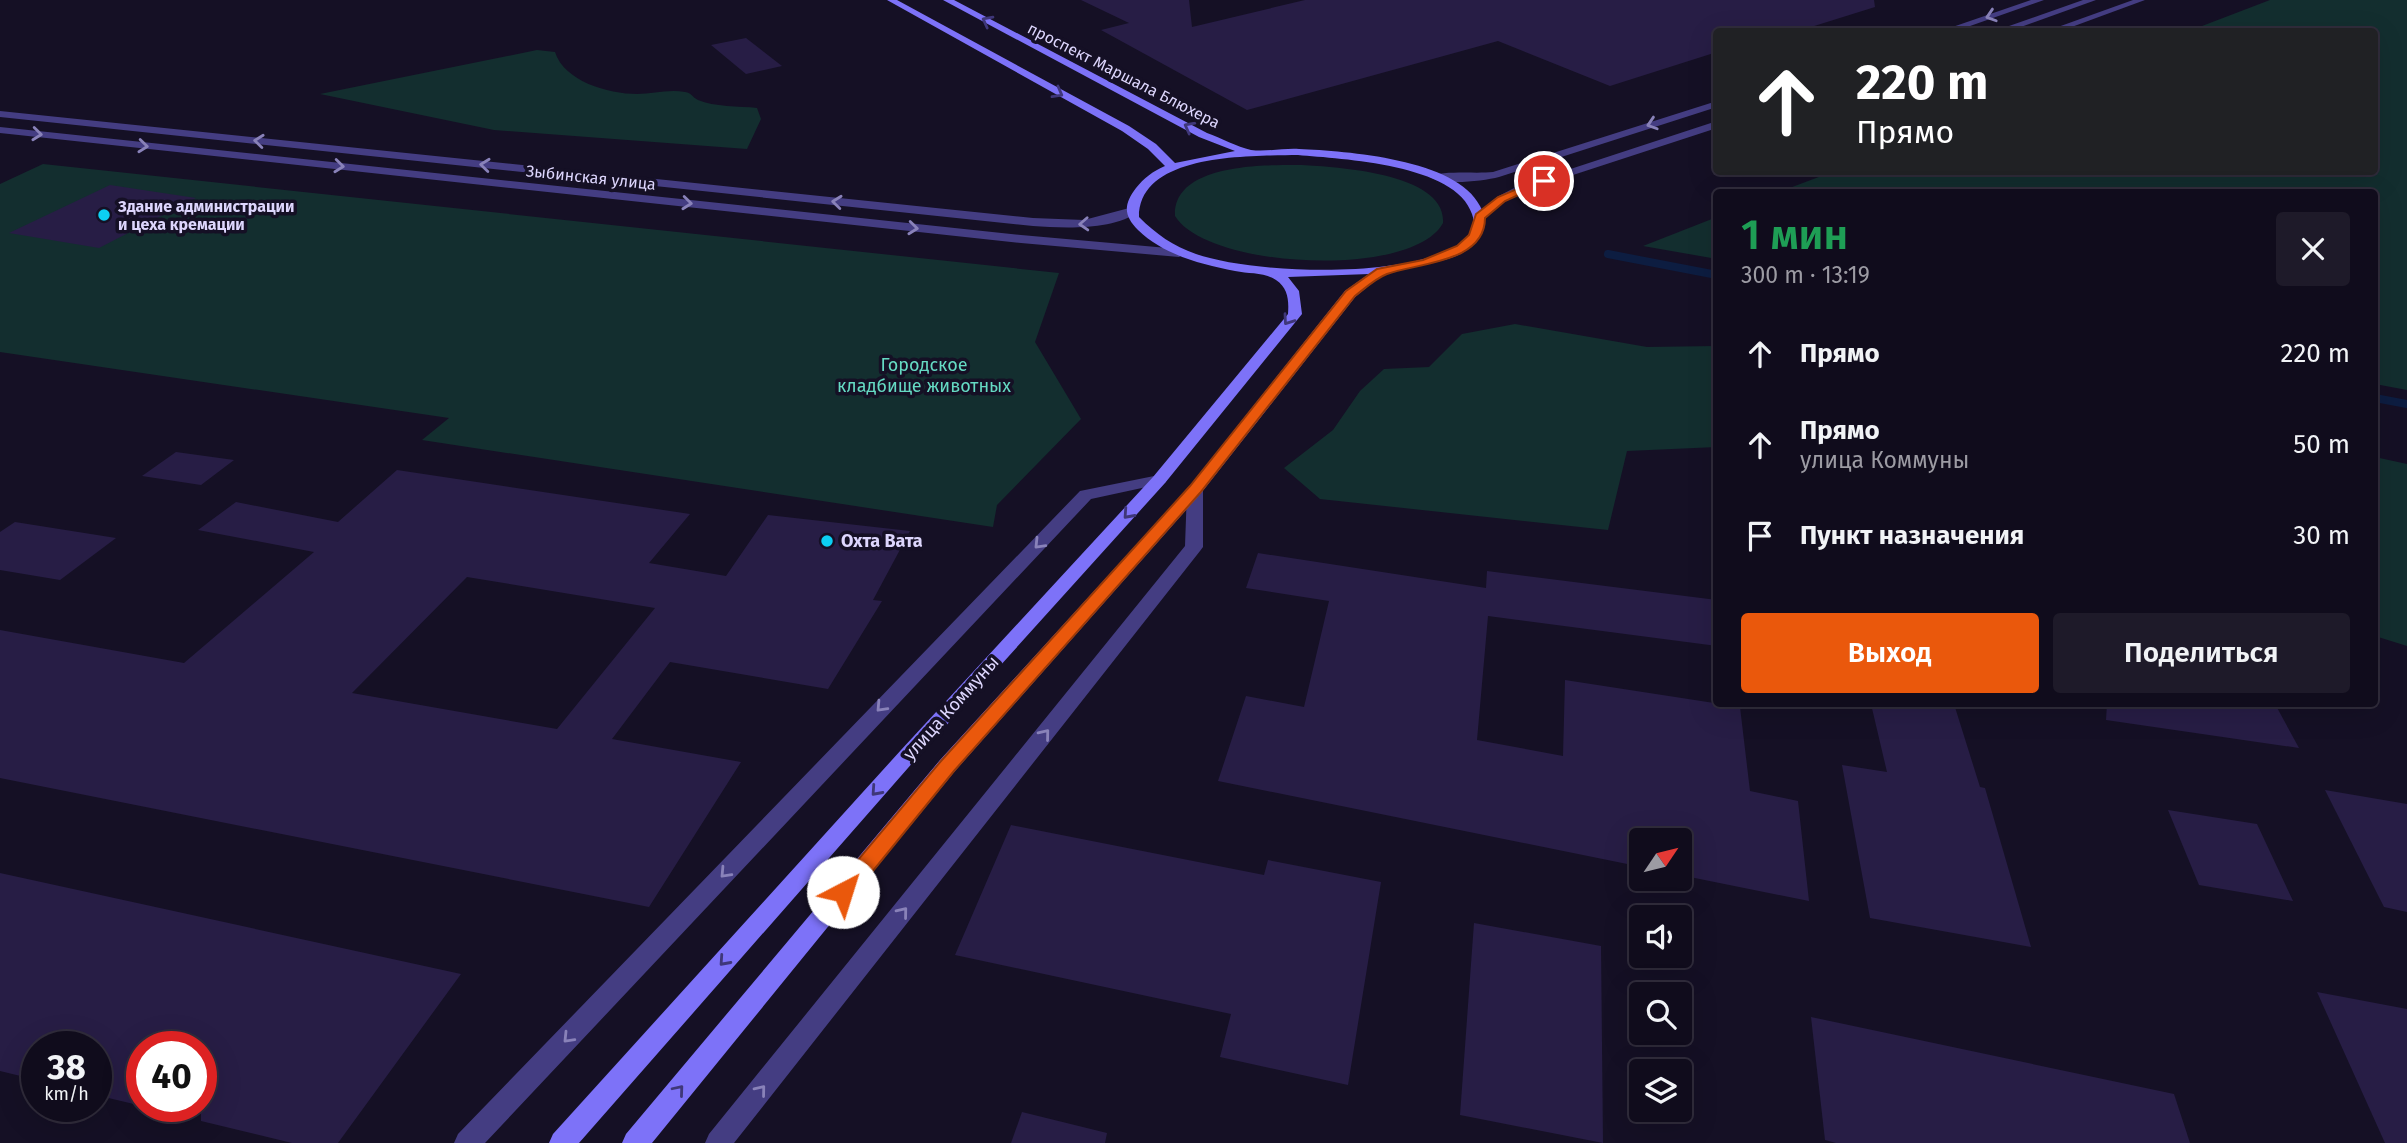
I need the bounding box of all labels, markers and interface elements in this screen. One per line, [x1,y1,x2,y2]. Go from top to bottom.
one-way arrow [1985,7,1997,22]
one-way arrow [982,16,995,29]
street label: проспект Маршала Блюхера [1024,19,1223,132]
text: 220 m [1856,53,1988,112]
icon: ahead [1741,56,1832,147]
one-way arrow [1051,85,1063,98]
text: Прямо [1856,113,1954,151]
one-way arrow [1646,116,1658,131]
one-way arrow [1184,122,1196,135]
one-way arrow [32,127,43,142]
one-way arrow [253,134,264,149]
one-way arrow [137,138,149,153]
pin [1514,151,1574,211]
one-way arrow [479,158,490,173]
one-way arrow [333,159,345,174]
street label: Зыбинская улица [525,161,657,194]
icon: arrive [1525,162,1563,200]
one-way arrow [831,194,842,209]
one-way arrow [681,196,693,211]
place label: Здание администрации и цеха кремации [117,197,294,234]
marker: Здание администрации и цеха кремации [96,207,112,223]
text: 1 мин [1741,210,1848,260]
button: close [2276,212,2350,286]
one-way arrow [1078,216,1089,231]
one-way arrow [907,220,919,235]
text: 300 m · 13:19 [1741,261,1870,289]
one-way arrow [1284,312,1296,325]
icon: ahead [1741,335,1779,373]
text: Прямо [1800,338,1880,369]
text: 220 m [2281,338,2350,369]
park label: Городское кладбище животных [837,354,1011,397]
text: Прямо [1800,415,1880,446]
icon: ahead [1741,426,1779,464]
text: 50 m [2293,429,2350,460]
text: улица Коммуны [1800,446,1969,474]
one-way arrow [1123,506,1136,519]
icon: arrive [1741,517,1779,555]
text: Пункт назначения [1800,520,2024,551]
text: 30 m [2293,520,2350,551]
place label: Охта Вата [841,530,923,552]
marker: Охта Вата [819,533,835,549]
one-way arrow [1035,535,1048,548]
button: Выход [1741,613,2039,693]
button: Поделиться [2053,613,2350,693]
street label: улица Коммуны [898,651,1004,765]
one-way arrow [877,699,889,712]
one-way arrow [1037,730,1049,743]
one-way arrow [872,783,884,796]
north arrow [1629,828,1692,891]
map controls [1629,828,1692,1122]
position arrow [806,855,880,929]
one-way arrow [721,865,734,878]
button: sound [1629,905,1692,968]
one-way arrow [895,907,907,920]
one-way arrow [720,953,733,966]
button: search [1629,982,1692,1045]
one-way arrow [564,1030,577,1043]
speed limit sign: 40 [126,1031,217,1122]
text: 38 [47,1046,86,1088]
button: layers [1629,1059,1692,1122]
text: km/h [44,1083,89,1105]
one-way arrow [753,1085,765,1098]
one-way arrow [671,1086,683,1099]

